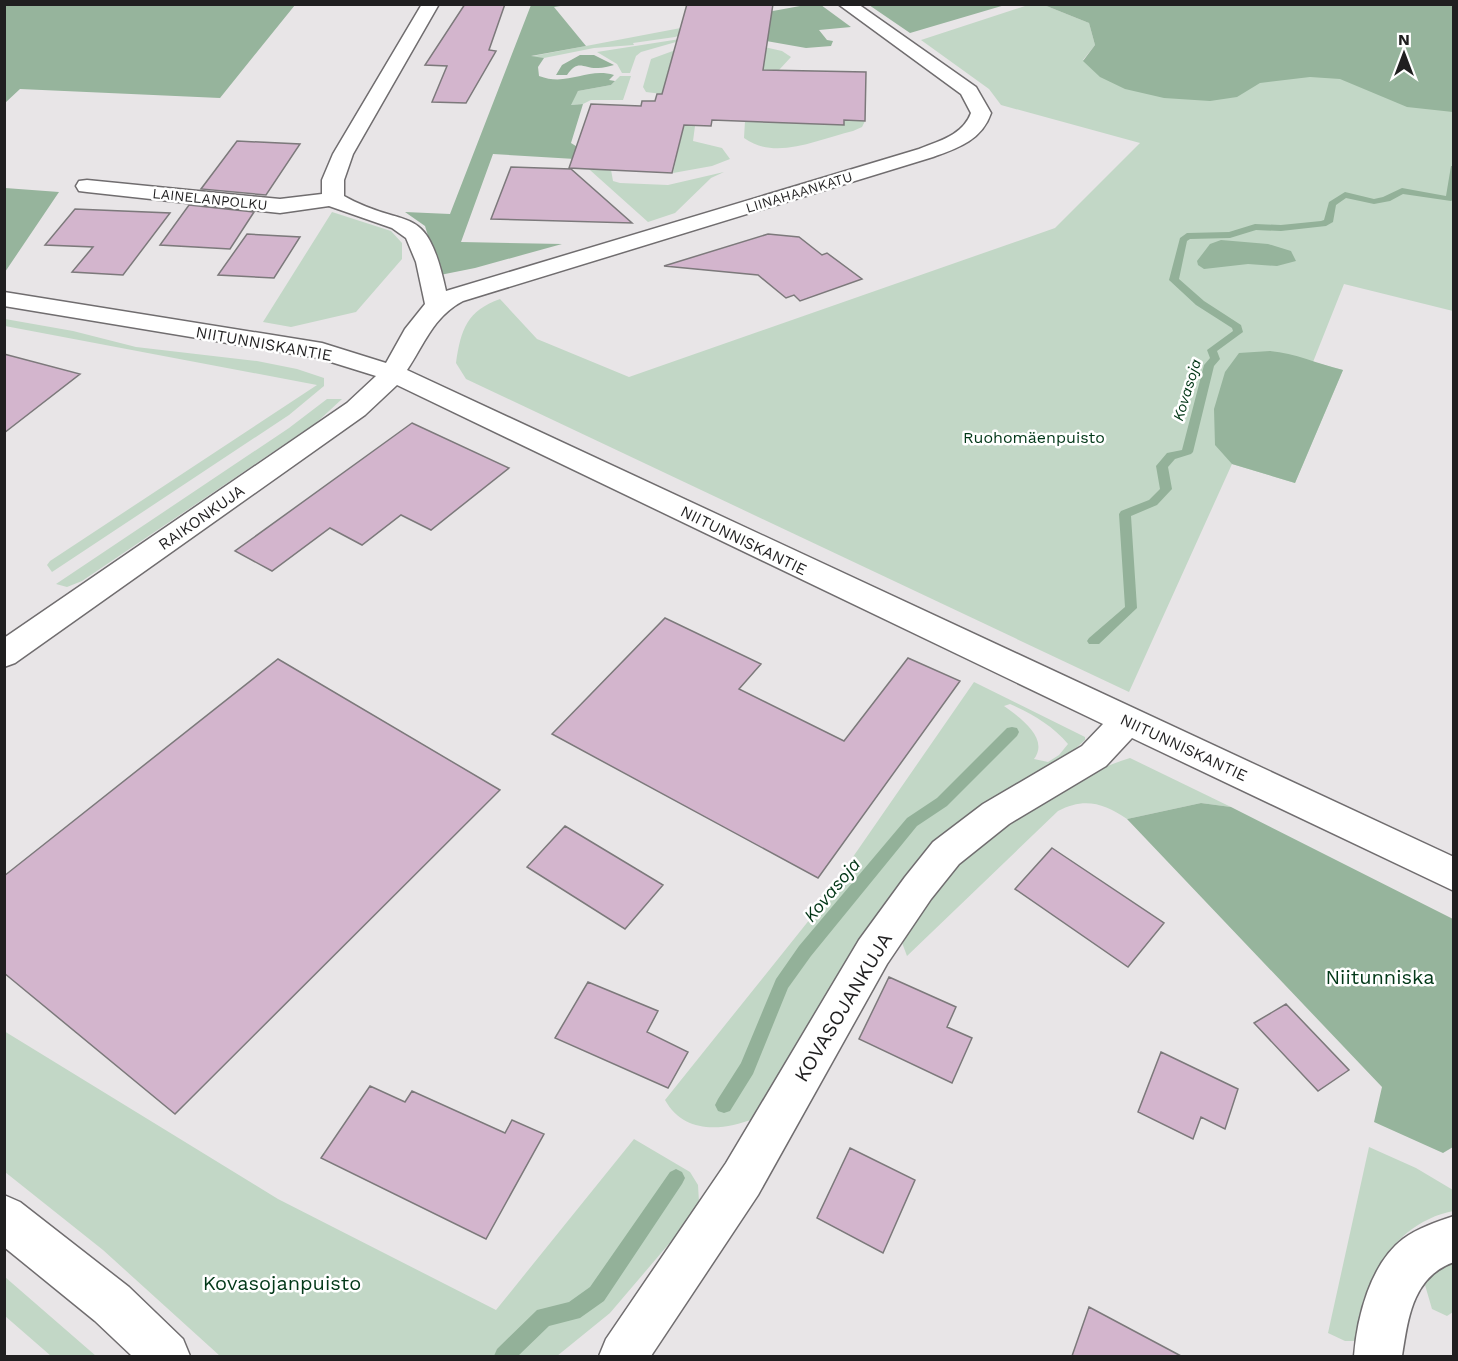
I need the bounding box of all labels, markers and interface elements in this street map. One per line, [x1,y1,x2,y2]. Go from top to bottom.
north arrow [1374,24,1434,84]
text: N [1398,30,1410,49]
street label: LIINAHAANKATU [744,168,854,216]
street label: LAINELANPOLKU [152,185,268,213]
street label: NIITUNNISKANTIE [194,322,334,365]
water label: Kovasoja [1169,357,1205,423]
park label: Ruohomäenpuisto [963,428,1105,447]
street label: RAIKONKUJA [155,480,248,554]
street label: NIITUNNISKANTIE [678,502,810,579]
street label: NIITUNNISKANTIE [1117,710,1250,785]
water label: Kovasoja [799,853,864,926]
street label: KOVASOJANKUJA [789,928,897,1086]
park label: Niitunniska [1325,965,1435,989]
park label: Kovasojanpuisto [203,1271,361,1295]

